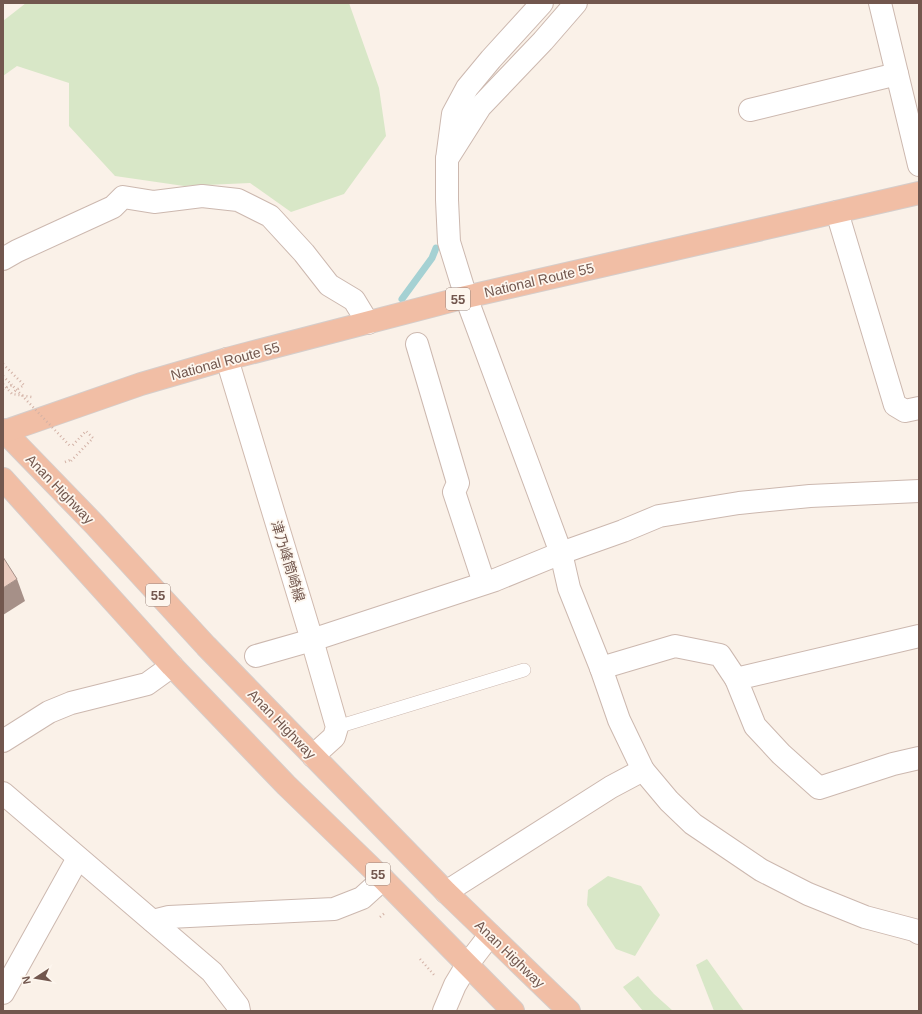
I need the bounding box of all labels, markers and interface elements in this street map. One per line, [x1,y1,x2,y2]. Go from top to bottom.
street label: National Route 55 [483,260,596,300]
road number: 55 [446,288,470,310]
street label: National Route 55 [169,339,281,383]
street label: Anan Highway [23,451,97,527]
street label: 津乃峰筒崎線 [268,518,308,604]
road number: 55 [146,584,170,606]
street label: Anan Highway [245,686,319,762]
road number: 55 [366,863,390,885]
street label: Anan Highway [472,917,548,991]
north arrow [16,958,56,998]
text: N [20,975,33,985]

